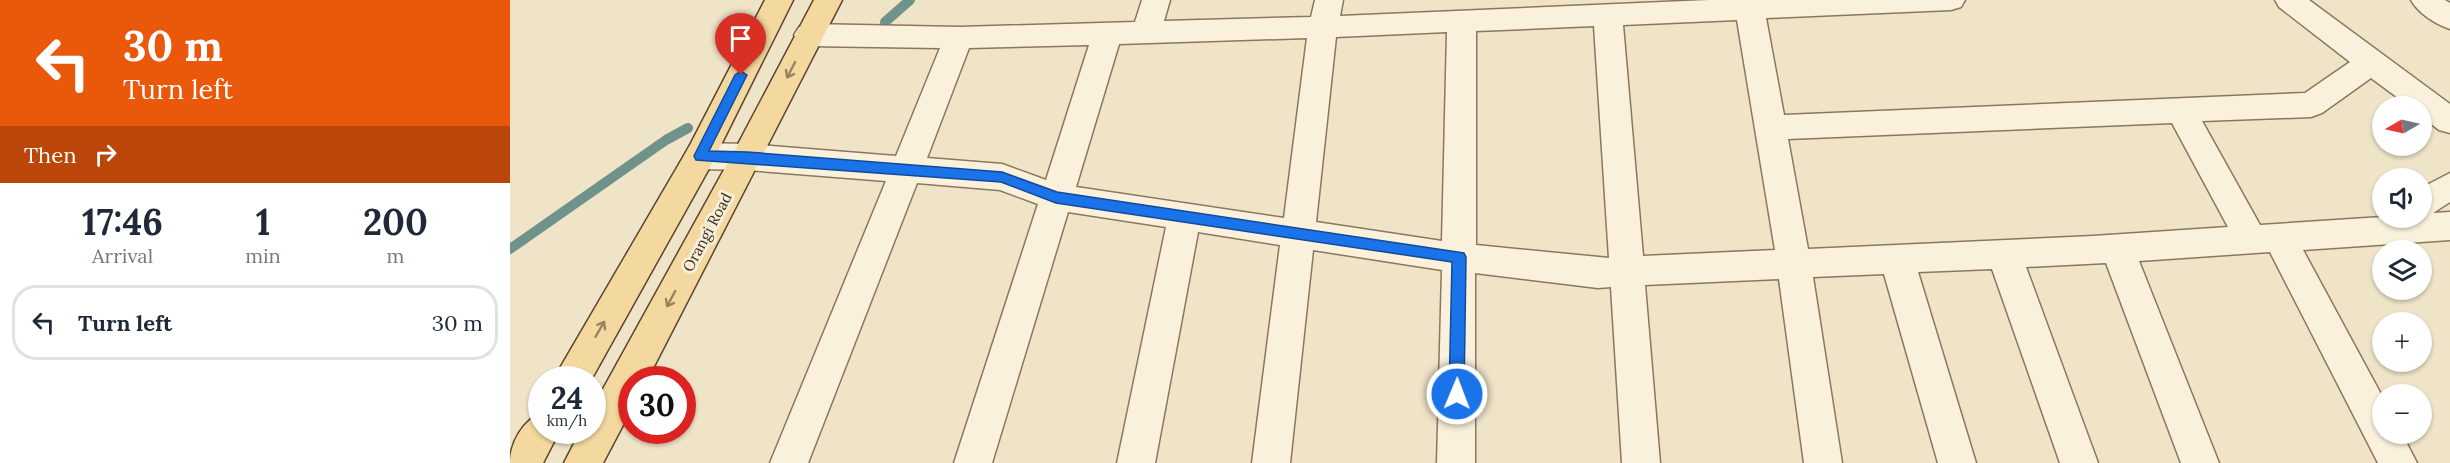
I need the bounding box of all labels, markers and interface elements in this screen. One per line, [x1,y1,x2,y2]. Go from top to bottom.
pin [715,13,766,75]
text: 30 m [123,19,223,73]
icon: arrive [724,22,757,55]
icon: left [24,24,102,102]
one-way arrow [784,61,796,79]
text: Turn left [123,72,233,106]
north arrow [2372,96,2432,156]
map controls [2372,96,2432,444]
icon: right [89,138,122,171]
text: Then [24,141,77,169]
button: sound [2372,168,2432,228]
street label: Orangi Road [678,189,736,275]
text: 17:46 [82,199,163,245]
text: 1 [256,199,270,245]
text: 200 [363,199,428,245]
button: layers [2372,240,2432,300]
text: Arrival [92,243,153,268]
text: min [245,243,281,268]
text: m [386,243,404,268]
one-way arrow [665,290,677,307]
icon: left [27,306,60,339]
text: Turn left [78,309,172,337]
text: 30 m [432,309,483,337]
button: + [2372,312,2432,372]
one-way arrow [594,321,606,338]
position arrow [1425,362,1489,426]
speed limit sign: 30 [618,366,696,444]
text: 24 [551,379,583,417]
button: − [2372,384,2432,444]
text: km/h [547,411,587,430]

